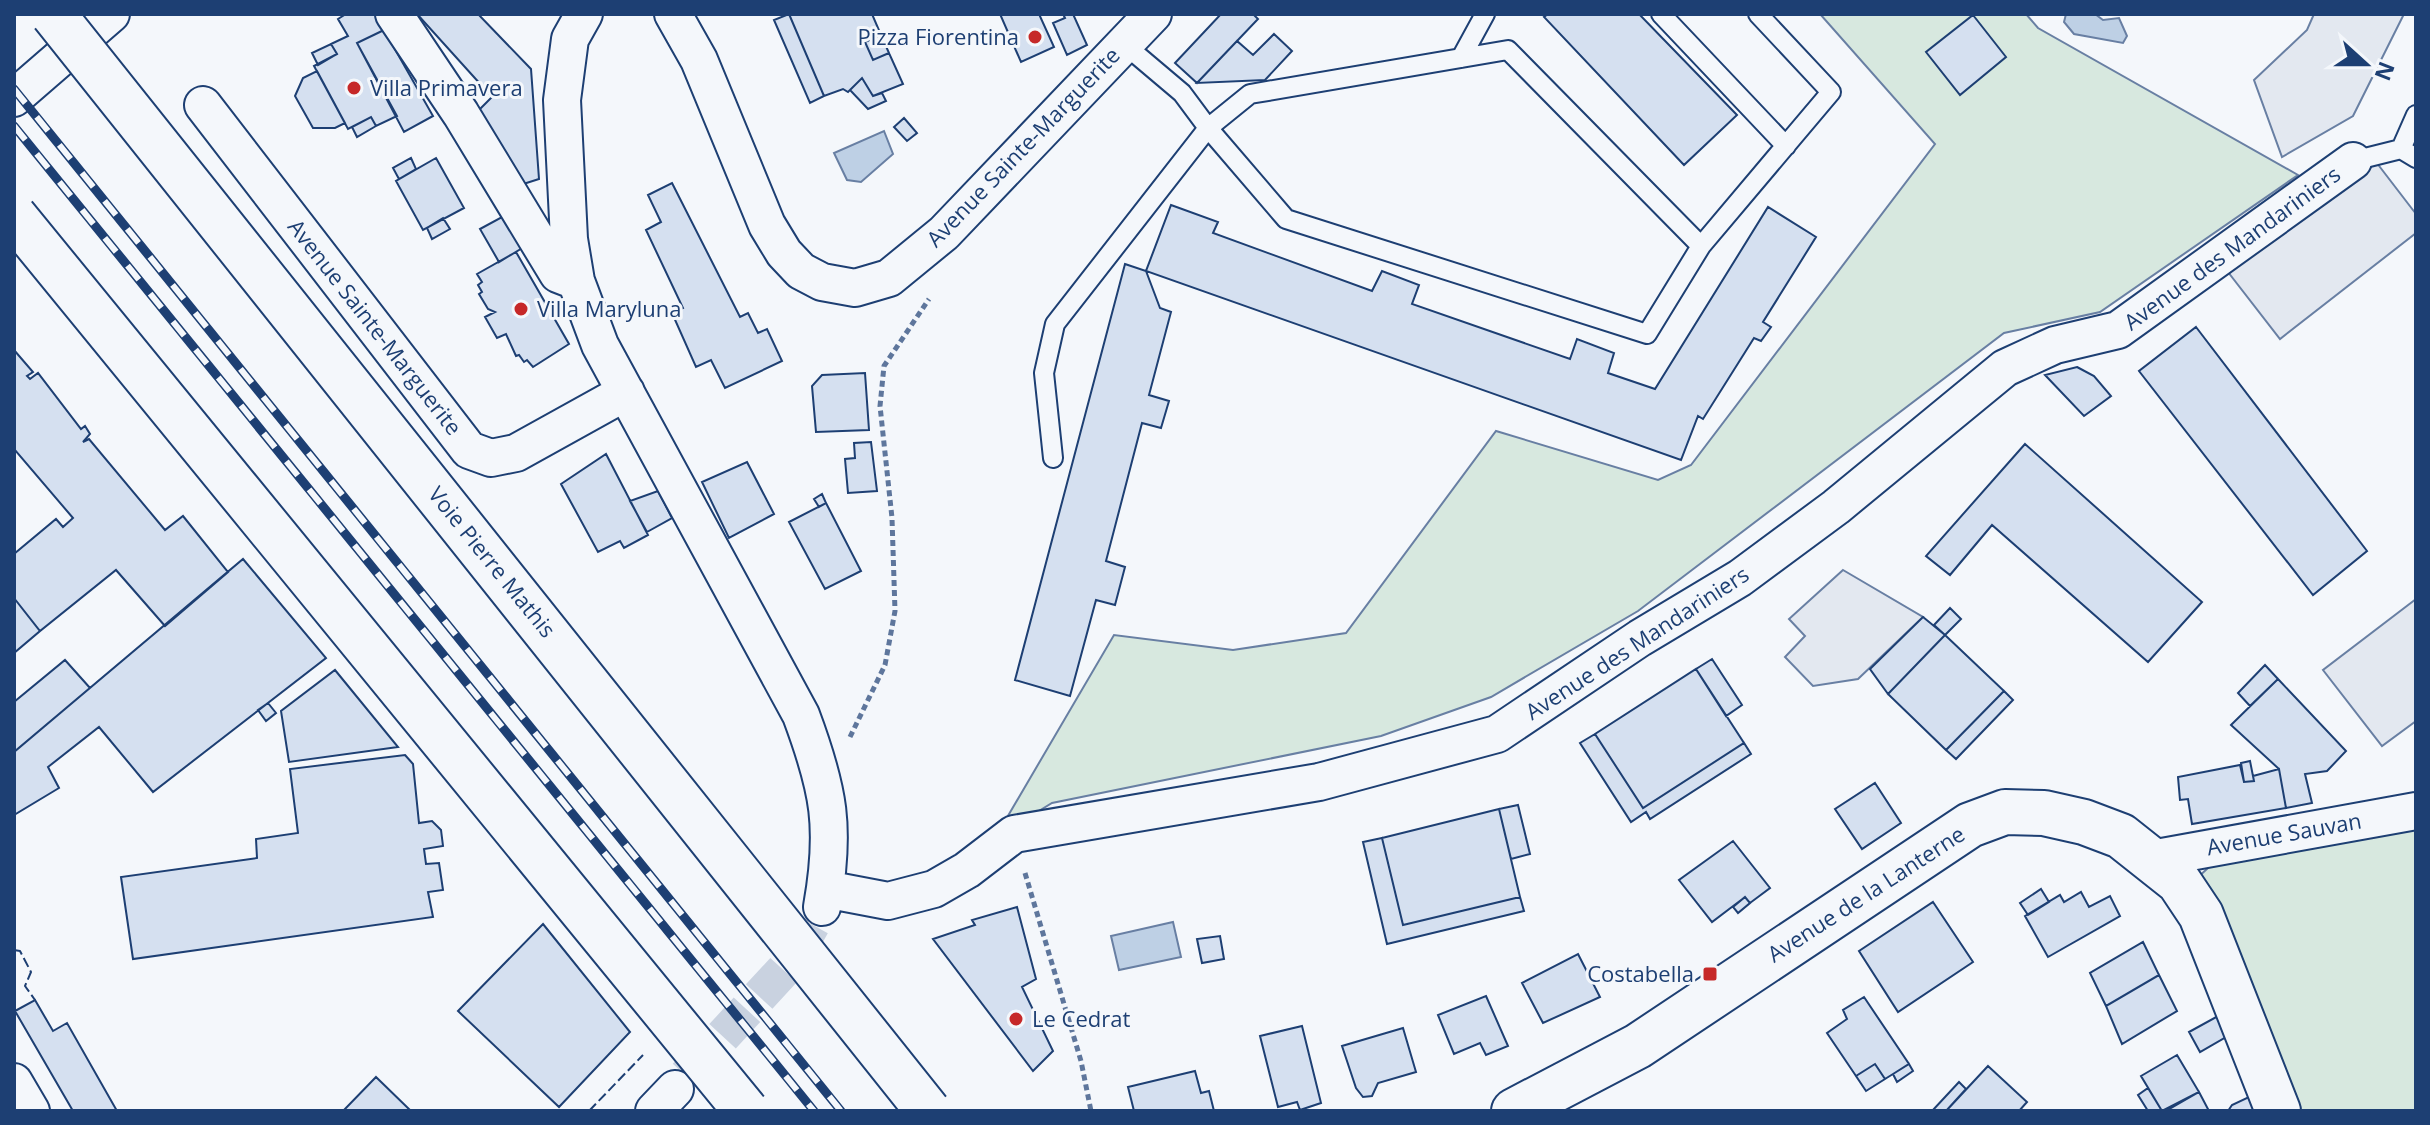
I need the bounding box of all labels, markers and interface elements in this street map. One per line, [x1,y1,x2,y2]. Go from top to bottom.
place label: Pizza Fiorentina [858,21,1019,51]
north arrow [2326,24,2406,104]
marker: Pizza Fiorentina [1026,28,1044,46]
street label: Avenue Sainte-Marguerite [919,40,1126,253]
text: N [2368,58,2403,85]
place label: Villa Primavera [370,72,523,102]
marker: Villa Primavera [345,79,363,97]
street label: Avenue des Mandariniers [2117,158,2346,336]
street label: Avenue Sainte-Marguerite [282,212,470,441]
place label: Villa Maryluna [537,293,682,323]
marker: Villa Maryluna [512,300,530,318]
street label: Voie Pierre Mathis [422,479,563,643]
street label: Avenue des Mandariniers [1519,559,1754,726]
street label: Avenue Sauvan [2204,805,2364,861]
street label: Avenue de la Lanterne [1761,818,1970,968]
place label: Costabella [1587,958,1694,988]
marker: Costabella [1701,965,1719,983]
place label: Le Cedrat [1032,1003,1130,1033]
marker: Le Cedrat [1007,1010,1025,1028]

